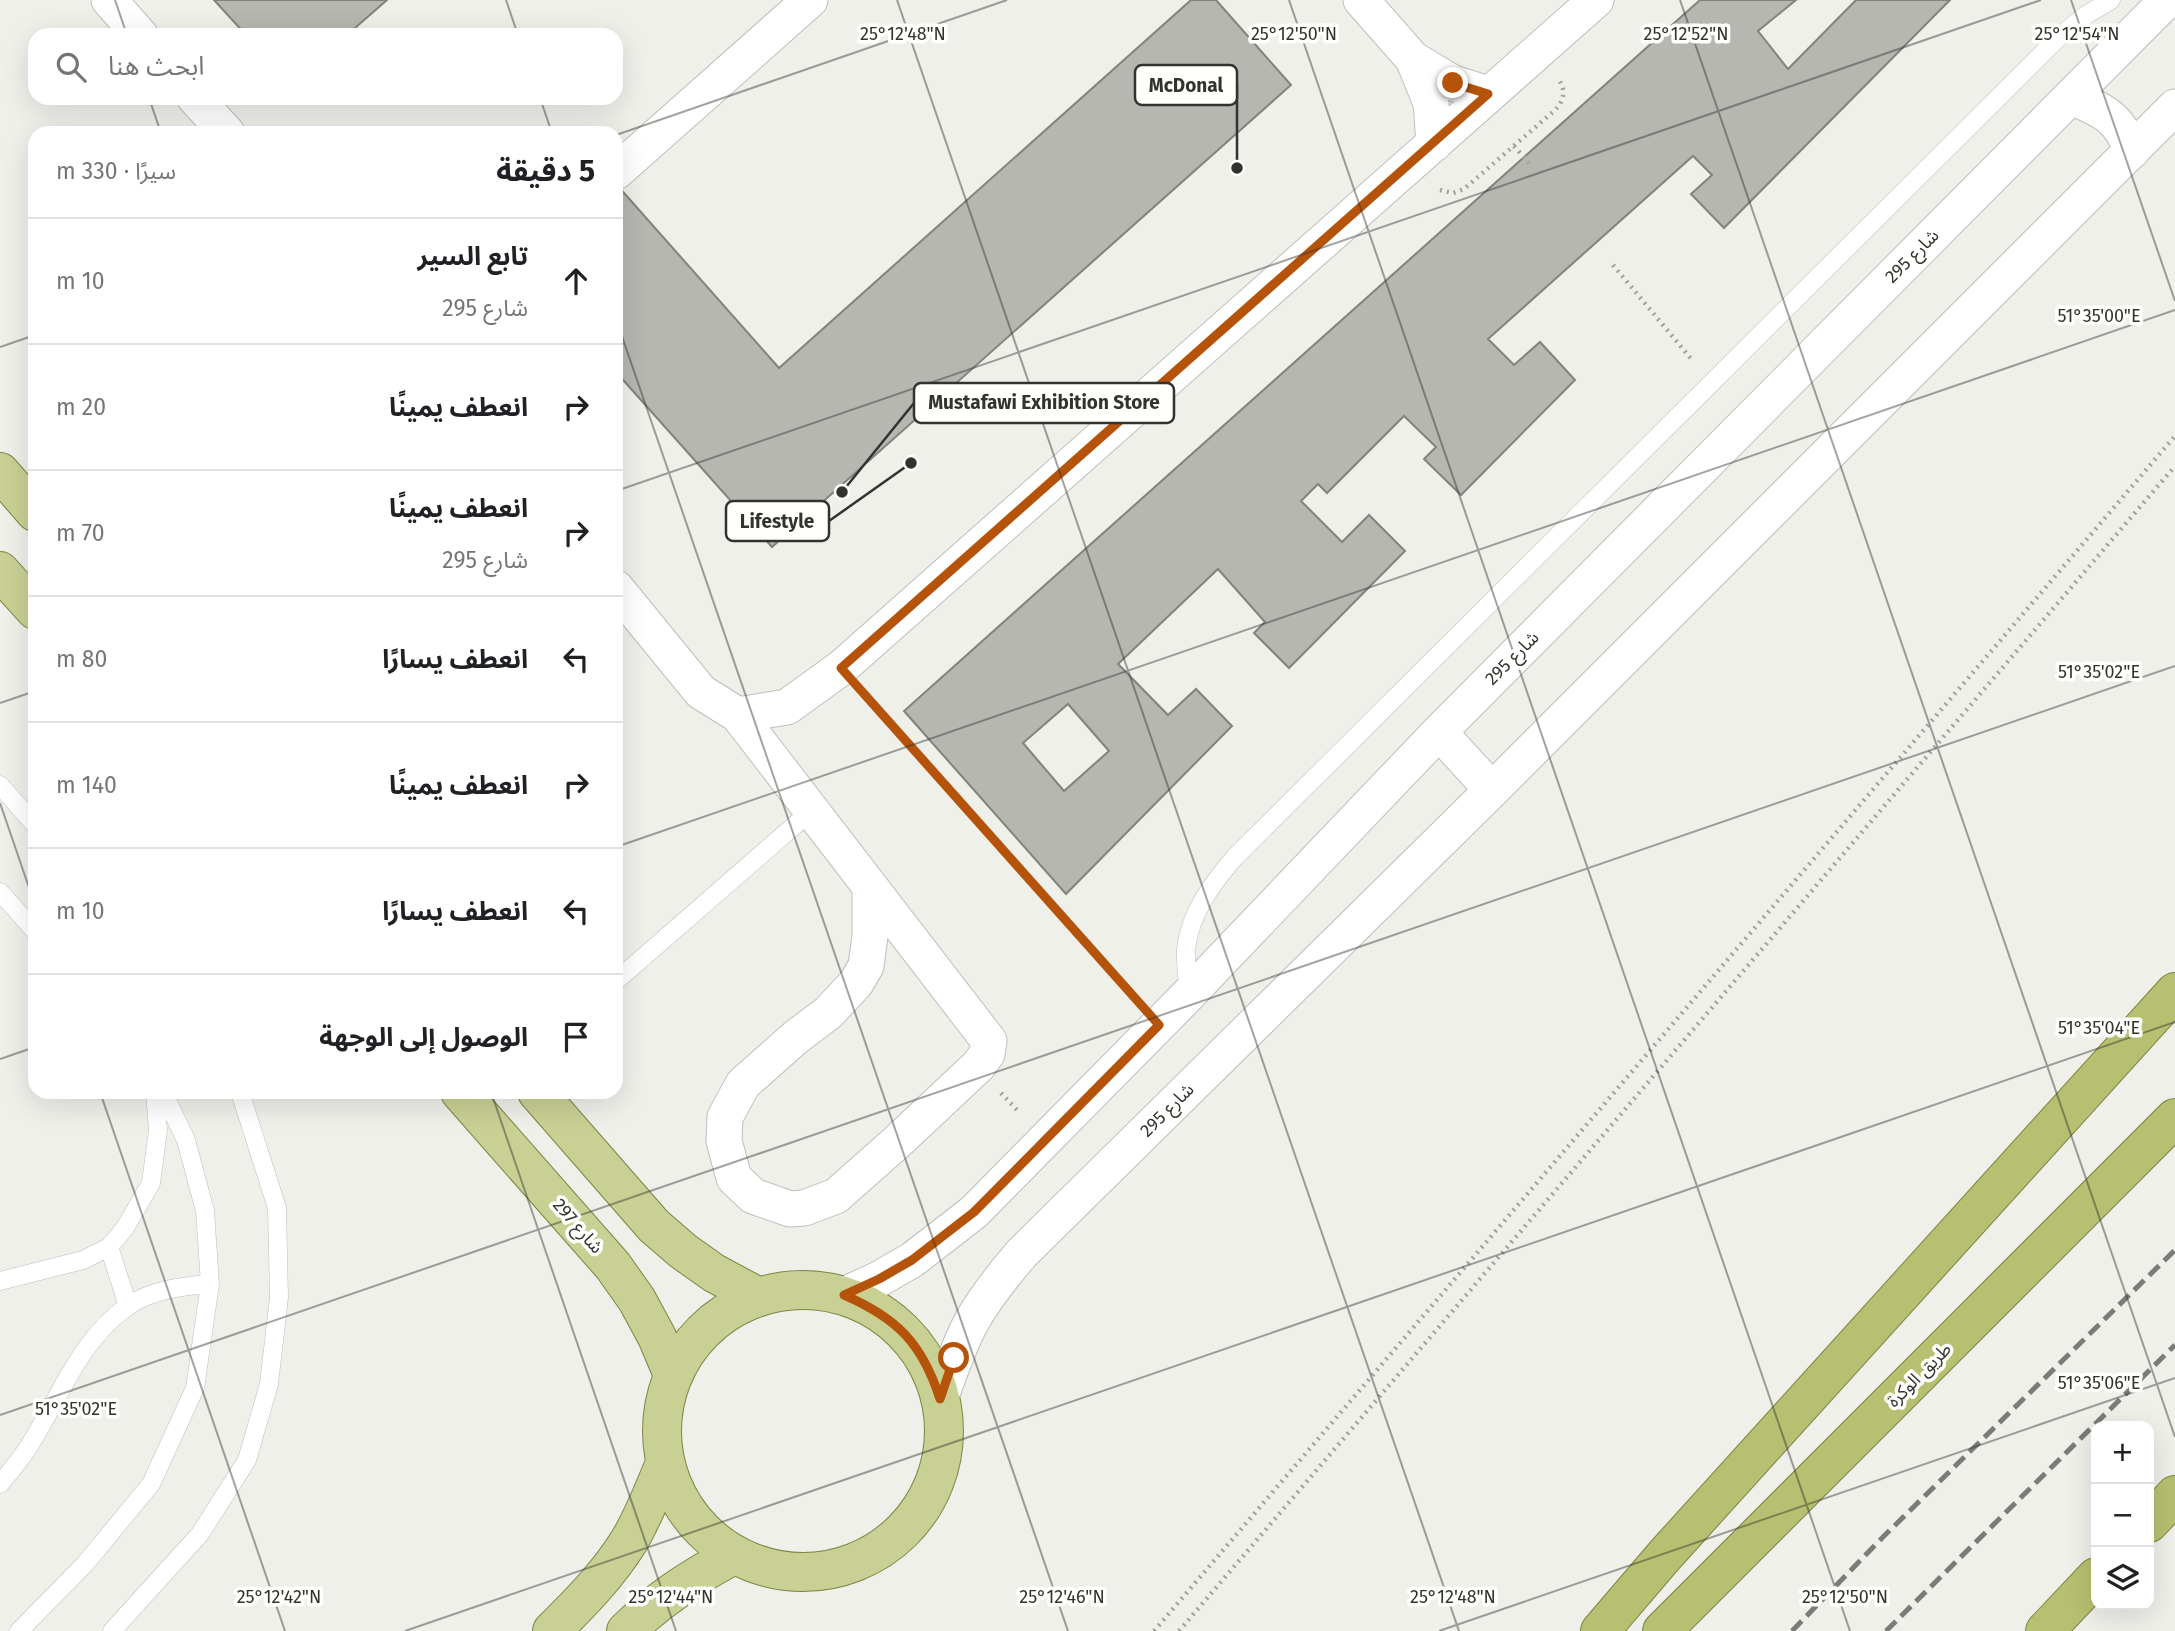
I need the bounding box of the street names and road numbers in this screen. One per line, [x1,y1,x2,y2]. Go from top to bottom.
street label: شارع 295 [1881,225,1946,290]
street label: شارع 295 [1481,627,1546,692]
street label: شارع 295 [1136,1079,1201,1144]
street label: شارع 297 [546,1194,608,1260]
street label: طريق الوكرة [1882,1338,1956,1412]

